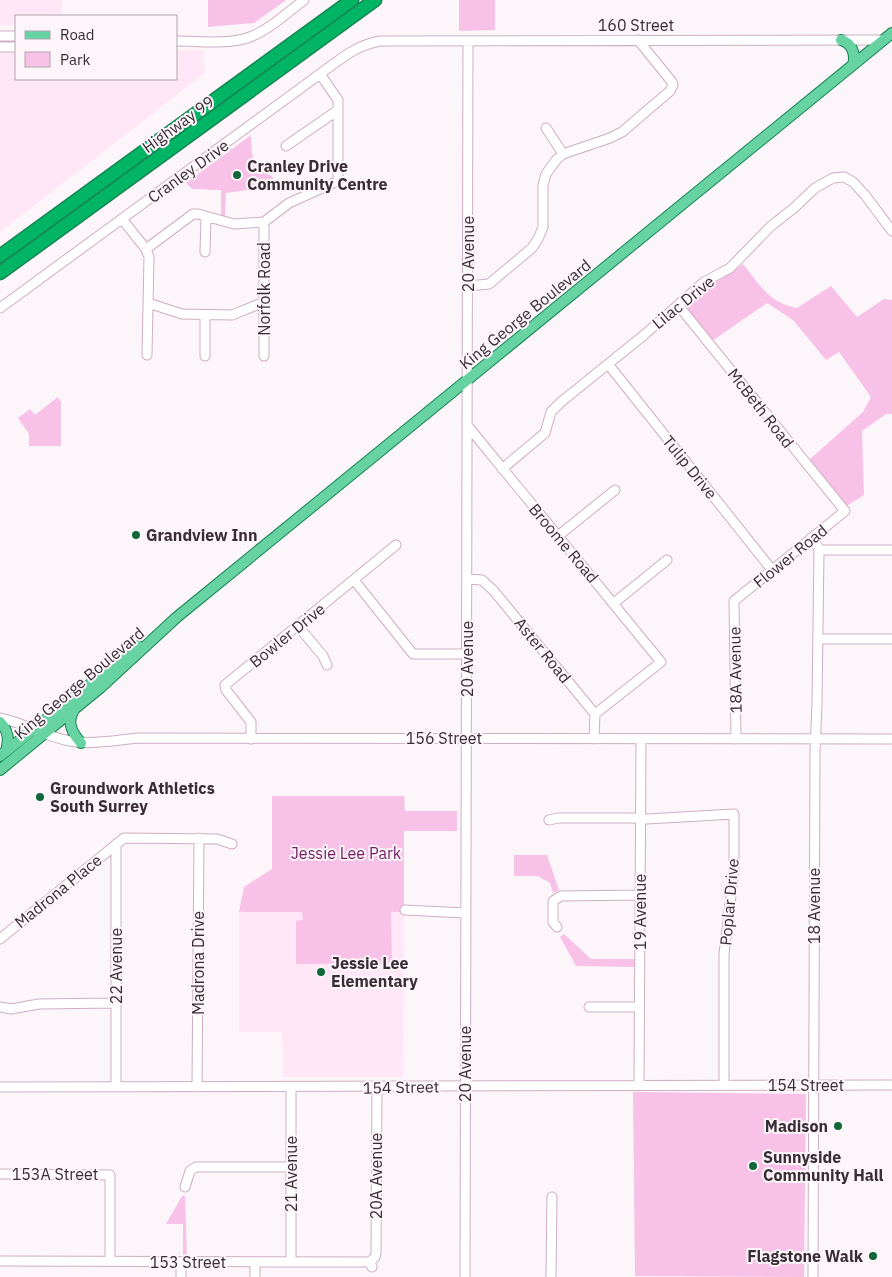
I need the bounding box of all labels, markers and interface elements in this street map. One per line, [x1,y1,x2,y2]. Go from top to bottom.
legend [15,15,178,80]
street label: 160 Street [598,15,674,35]
text: Road [60,25,95,44]
text: Park [60,50,90,69]
street label: Highway 99 [138,91,218,157]
street label: Cranley Drive [144,135,233,207]
place label: Cranley Drive Community Centre [247,156,388,194]
marker: Cranley Drive Community Centre [231,169,243,181]
street label: 20 Avenue [458,216,478,292]
street label: Norfolk Road [254,242,274,336]
street label: King George Boulevard [455,255,595,373]
street label: Lilac Drive [648,271,718,333]
street label: McBeth Road [724,364,798,452]
street label: Tulip Drive [658,431,722,503]
street label: Broome Road [525,499,603,587]
street label: Flower Road [749,520,831,592]
place label: Grandview Inn [146,525,257,545]
marker: Grandview Inn [130,529,142,541]
street label: Bowler Drive [245,598,329,672]
street label: Aster Road [510,613,576,687]
street label: 20 Avenue [457,621,477,697]
street label: King George Boulevard [10,623,148,743]
street label: 18A Avenue [724,626,746,713]
street label: 156 Street [406,728,482,748]
place label: Groundwork Athletics South Surrey [50,778,215,816]
marker: Groundwork Athletics South Surrey [34,791,46,803]
park label: Jessie Lee Park [291,843,402,863]
street label: Madrona Place [10,850,106,932]
street label: Poplar Drive [715,857,743,946]
street label: 18 Avenue [804,868,824,944]
street label: 19 Avenue [630,874,650,950]
street label: Madrona Drive [188,911,208,1015]
street label: 22 Avenue [106,928,126,1004]
place label: Jessie Lee Elementary [331,953,418,991]
marker: Jessie Lee Elementary [315,966,327,978]
street label: 20 Avenue [455,1026,475,1102]
street label: 154 Street [768,1075,844,1095]
street label: 154 Street [363,1076,439,1098]
place label: Madison [765,1116,828,1136]
marker: Madison [832,1120,844,1132]
street label: 20A Avenue [366,1132,386,1219]
street label: 21 Avenue [281,1136,301,1212]
place label: Sunnyside Community Hall [763,1147,884,1185]
marker: Sunnyside Community Hall [747,1160,759,1172]
street label: 153A Street [12,1164,98,1184]
place label: Flagstone Walk [747,1246,864,1266]
marker: Flagstone Walk [867,1250,879,1262]
street label: 153 Street [150,1252,226,1272]

